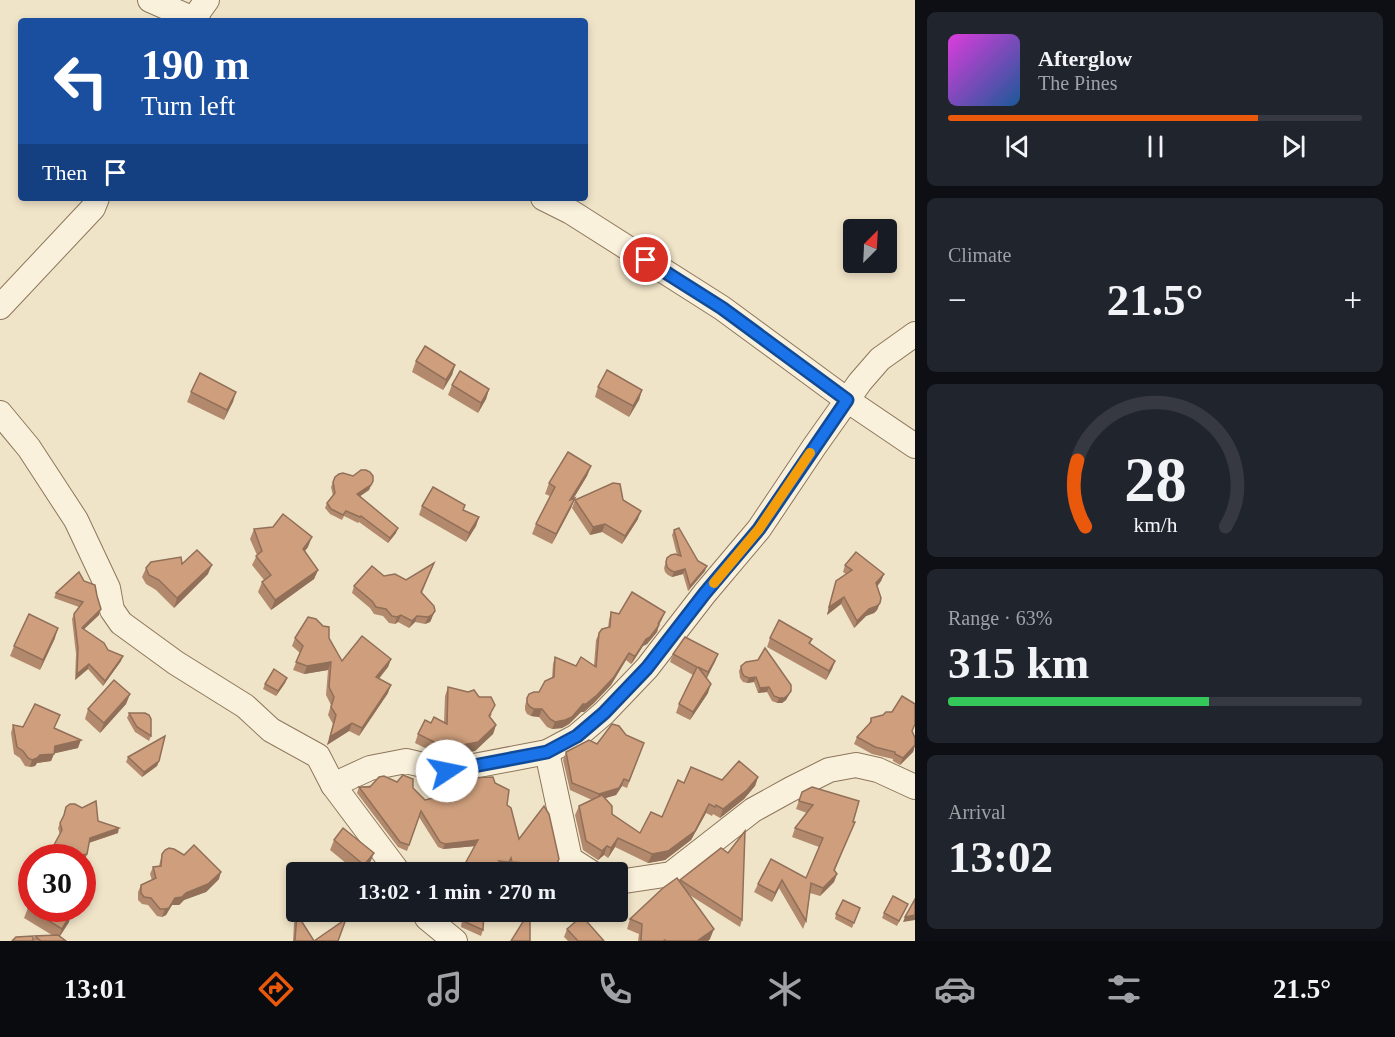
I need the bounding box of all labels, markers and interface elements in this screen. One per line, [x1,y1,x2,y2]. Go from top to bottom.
icon: left [42,42,120,120]
text: 190 m [141,42,250,88]
text: Afterglow [1038,46,1132,71]
text: The Pines [1038,72,1117,94]
text: Turn left [141,91,235,121]
icon: previous [1001,130,1034,163]
icon: pause [1139,130,1172,163]
icon: next [1277,130,1310,163]
icon: arrive [99,156,132,189]
text: Then [42,160,87,185]
north arrow [843,219,897,273]
map controls [843,219,897,273]
pin [620,234,671,285]
icon: arrive [629,243,662,276]
text: Climate [948,244,1011,266]
text: 21.5° [1107,275,1203,325]
text: − [948,282,967,318]
text: + [1343,282,1362,318]
text: 28 [1124,446,1186,515]
text: km/h [1133,514,1177,538]
text: Range · 63% [948,607,1052,629]
text: 315 km [948,638,1089,688]
position arrow [415,739,479,803]
text: Arrival [948,801,1006,823]
text: 13:02 [948,832,1053,882]
speed limit sign: 30 [18,844,96,922]
text: 13:02 · 1 min · 270 m [358,879,556,904]
icon: directions [255,968,297,1010]
icon: music [424,968,466,1010]
icon: phone [594,968,636,1010]
icon: climate [764,968,806,1010]
icon: car [934,968,976,1010]
icon: filters [1103,968,1145,1010]
text: 13:01 [64,974,127,1004]
text: 21.5° [1273,974,1331,1004]

